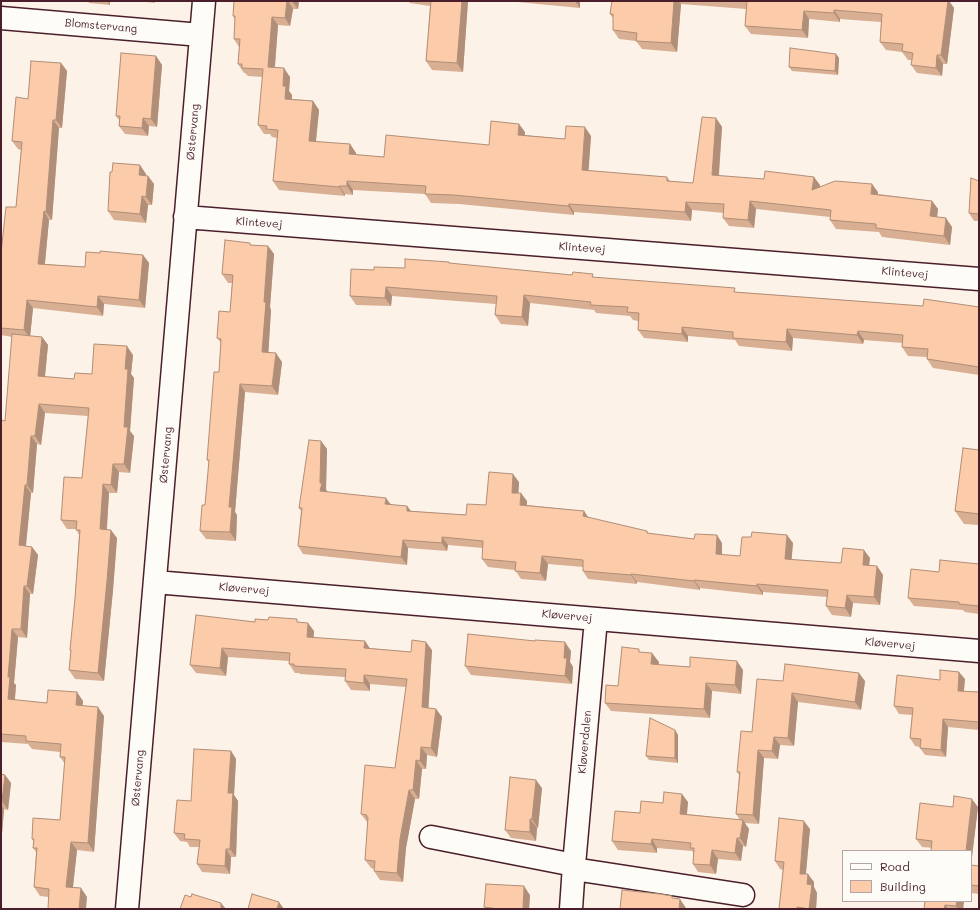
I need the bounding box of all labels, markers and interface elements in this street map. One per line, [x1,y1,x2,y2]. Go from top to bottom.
street label: Blomstervang [64,16,138,36]
street label: Østervang [184,103,202,161]
street label: Klintevej [235,215,283,231]
street label: Klintevej [558,240,606,256]
street label: Klintevej [881,264,929,282]
street label: Østervang [157,426,175,484]
street label: Kløvervej [218,580,270,598]
street label: Kløvervej [541,607,593,625]
street label: Kløvervej [864,635,916,653]
street label: Kløverdalen [576,710,594,774]
street label: Østervang [129,749,147,807]
legend [842,850,972,902]
text: Road [880,858,910,874]
text: Building [880,878,926,894]

